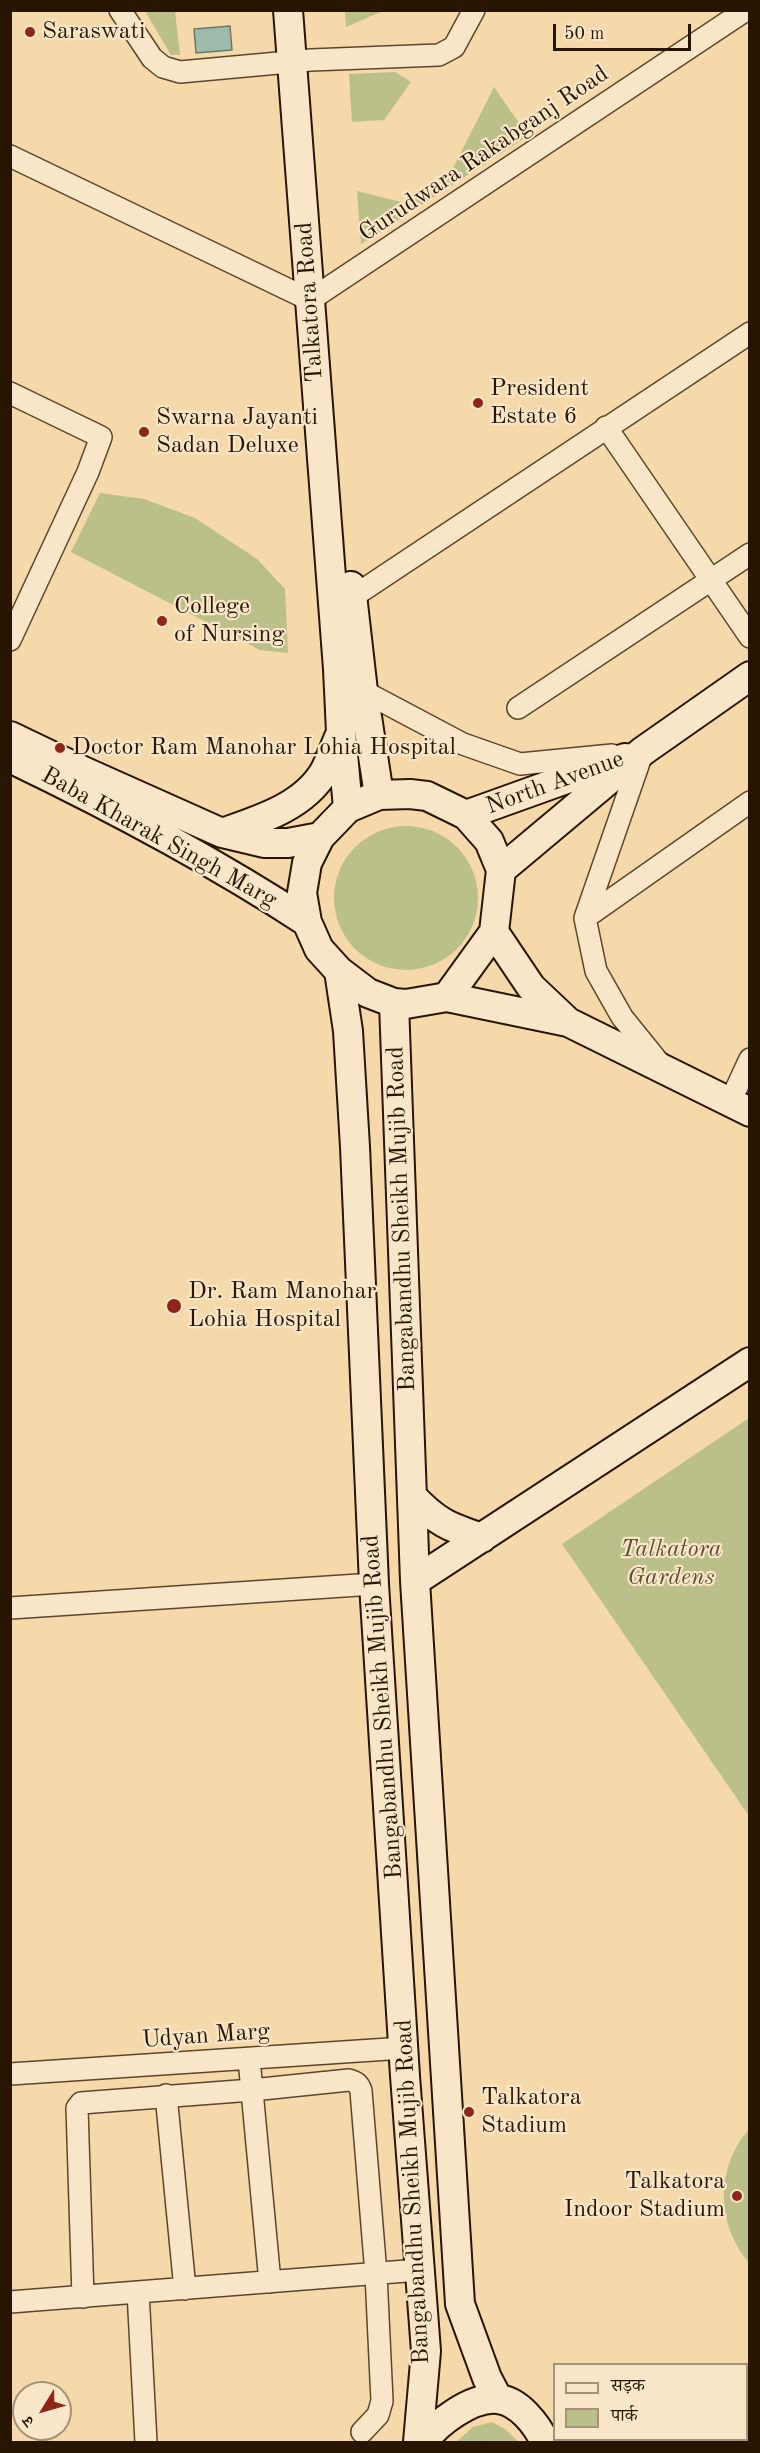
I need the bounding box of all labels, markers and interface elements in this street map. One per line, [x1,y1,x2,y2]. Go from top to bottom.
scale bar [556,12,694,50]
place label: Saraswati [42,18,145,46]
marker: Saraswati [23,25,37,39]
text: 50 m [564,25,604,43]
street label: Gurudwara Rakabganj Road [354,60,614,248]
street label: Talkatora Road [290,221,330,383]
place label: President Estate 6 [490,375,589,431]
marker: President Estate 6 [471,396,485,410]
place label: Swarna Jayanti Sadan Deluxe [156,404,318,460]
marker: Swarna Jayanti Sadan Deluxe [137,425,151,439]
place label: College of Nursing [174,593,284,649]
marker: College of Nursing [155,614,169,628]
place label: Doctor Ram Manohar Lohia Hospital [72,734,456,762]
marker: Doctor Ram Manohar Lohia Hospital [53,741,67,755]
street label: North Avenue [482,745,628,821]
street label: Baba Kharak Singh Marg [36,761,282,915]
street label: Bangabandhu Sheikh Mujib Road [382,1046,422,1392]
place label: Dr. Ram Manohar Lohia Hospital [188,1278,376,1334]
marker: Dr. Ram Manohar Lohia Hospital [165,1297,183,1315]
street label: Bangabandhu Sheikh Mujib Road [357,1534,409,1880]
park label: Talkatora Gardens [620,1536,722,1592]
street label: Udyan Marg [141,2017,271,2055]
street label: Bangabandhu Sheikh Mujib Road [390,2019,436,2365]
place label: Talkatora Stadium [481,2084,582,2140]
marker: Talkatora Stadium [462,2105,476,2119]
place label: Talkatora Indoor Stadium [564,2168,725,2224]
marker: Talkatora Indoor Stadium [730,2189,744,2203]
legend [553,2363,748,2441]
text: सड़क [611,2377,645,2395]
north arrow [12,2381,72,2441]
text: पार्क [611,2407,638,2425]
text: उ [20,2413,38,2429]

